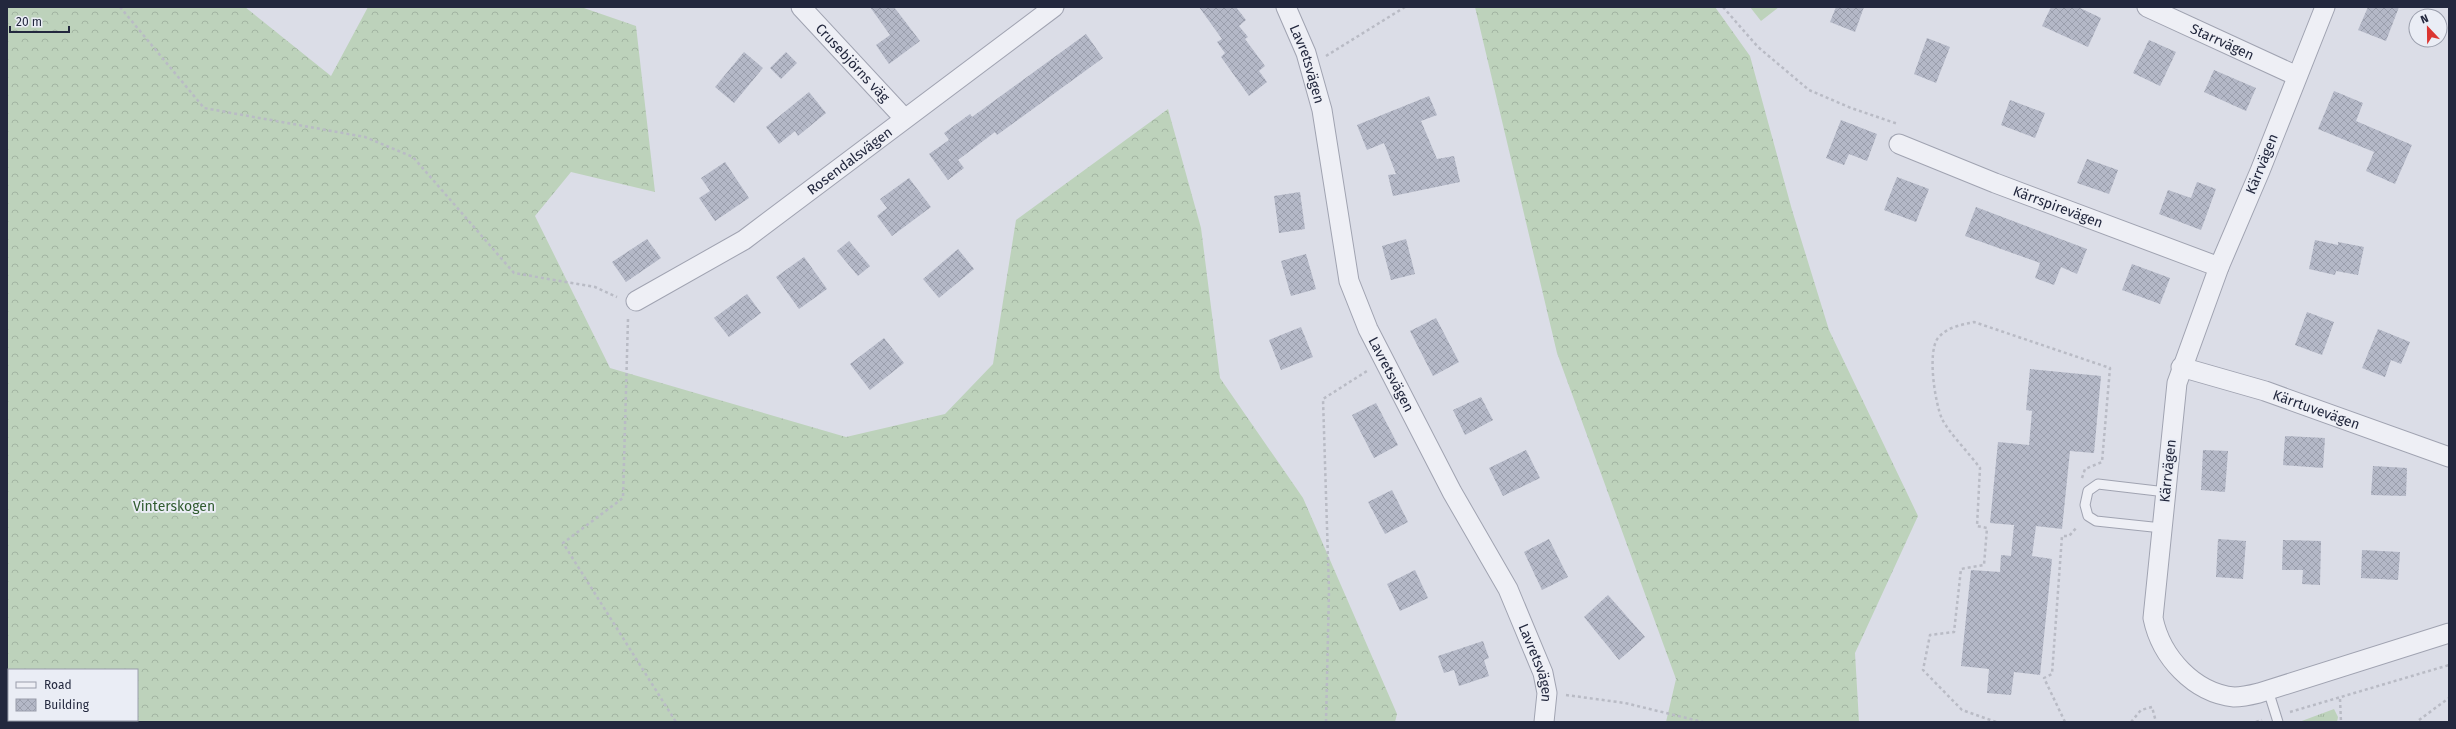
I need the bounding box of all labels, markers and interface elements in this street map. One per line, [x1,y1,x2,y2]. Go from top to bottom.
scale bar [10,8,69,34]
north arrow [2408,8,2448,48]
text: N [2419,12,2430,27]
text: 20 m [16,15,42,29]
street label: Crusebjörns väg [812,20,894,106]
street label: Starrvägen [2188,20,2257,64]
street label: Lavretsvägen [1286,22,1328,105]
street label: Rosendalsvägen [804,123,895,198]
street label: Kärrvägen [2242,131,2282,197]
street label: Kärrspirevägen [2011,182,2105,231]
street label: Lavretsvägen [1365,334,1418,415]
street label: Kärrtuvevägen [2271,386,2362,433]
street label: Kärrvägen [2156,438,2180,504]
park label: Vinterskogen [133,498,215,515]
street label: Lavretsvägen [1515,621,1556,703]
legend [8,669,138,721]
text: Road [44,678,72,692]
text: Building [44,698,90,712]

